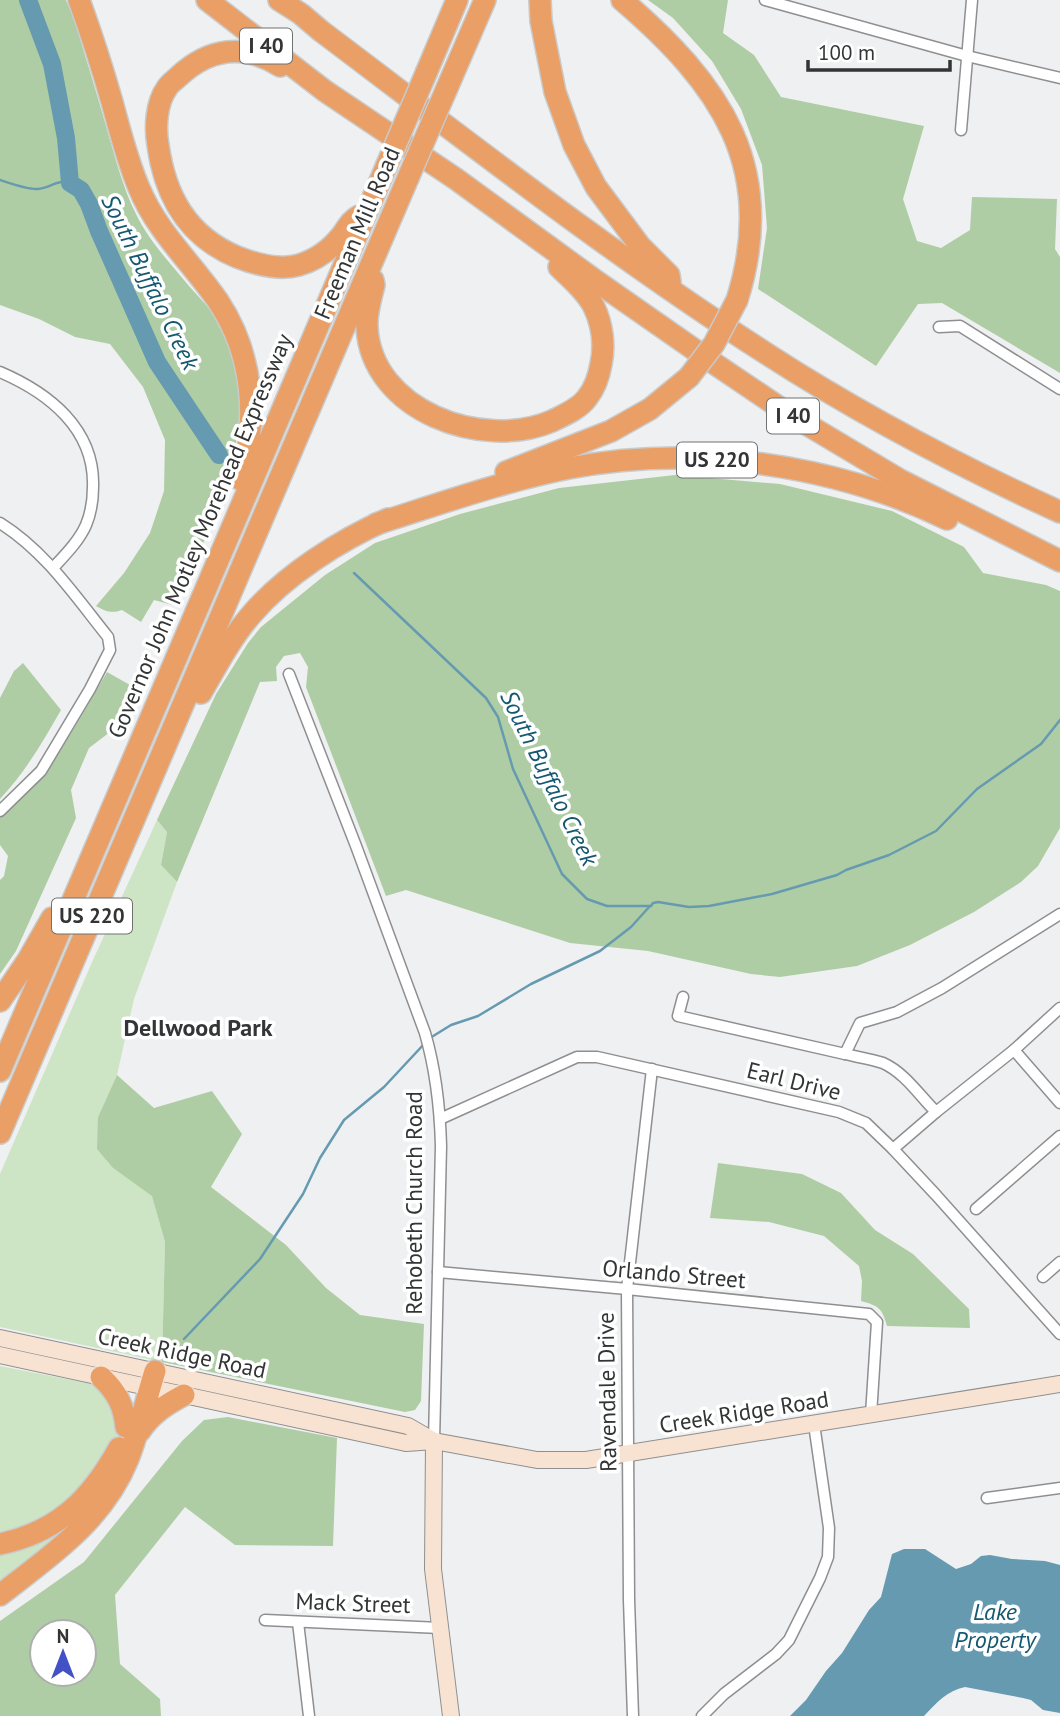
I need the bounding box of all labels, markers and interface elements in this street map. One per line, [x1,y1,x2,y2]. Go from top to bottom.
road number: I 40 [240,28,292,64]
scale bar [808,28,950,72]
text: 100 m [818,39,875,66]
street label: Freeman Mill Road [307,142,406,323]
water label: South Buffalo Creek [95,189,207,376]
street label: Governor John Motley Morehead Expressway [101,329,298,742]
road number: I 40 [767,398,819,434]
road number: US 220 [677,442,757,477]
water label: South Buffalo Creek [494,685,606,872]
road number: US 220 [52,898,132,934]
district label: Dellwood Park [124,1012,273,1043]
street label: Earl Drive [744,1055,844,1106]
street label: Rehobeth Church Road [399,1091,428,1315]
street label: Orlando Street [601,1253,747,1294]
street label: Ravendale Drive [591,1312,622,1472]
street label: Creek Ridge Road [95,1321,269,1384]
street label: Creek Ridge Road [657,1384,831,1439]
street label: Mack Street [295,1586,411,1619]
water label: Lake Property [954,1596,1037,1655]
north arrow [28,1618,98,1688]
text: N [57,1624,69,1648]

